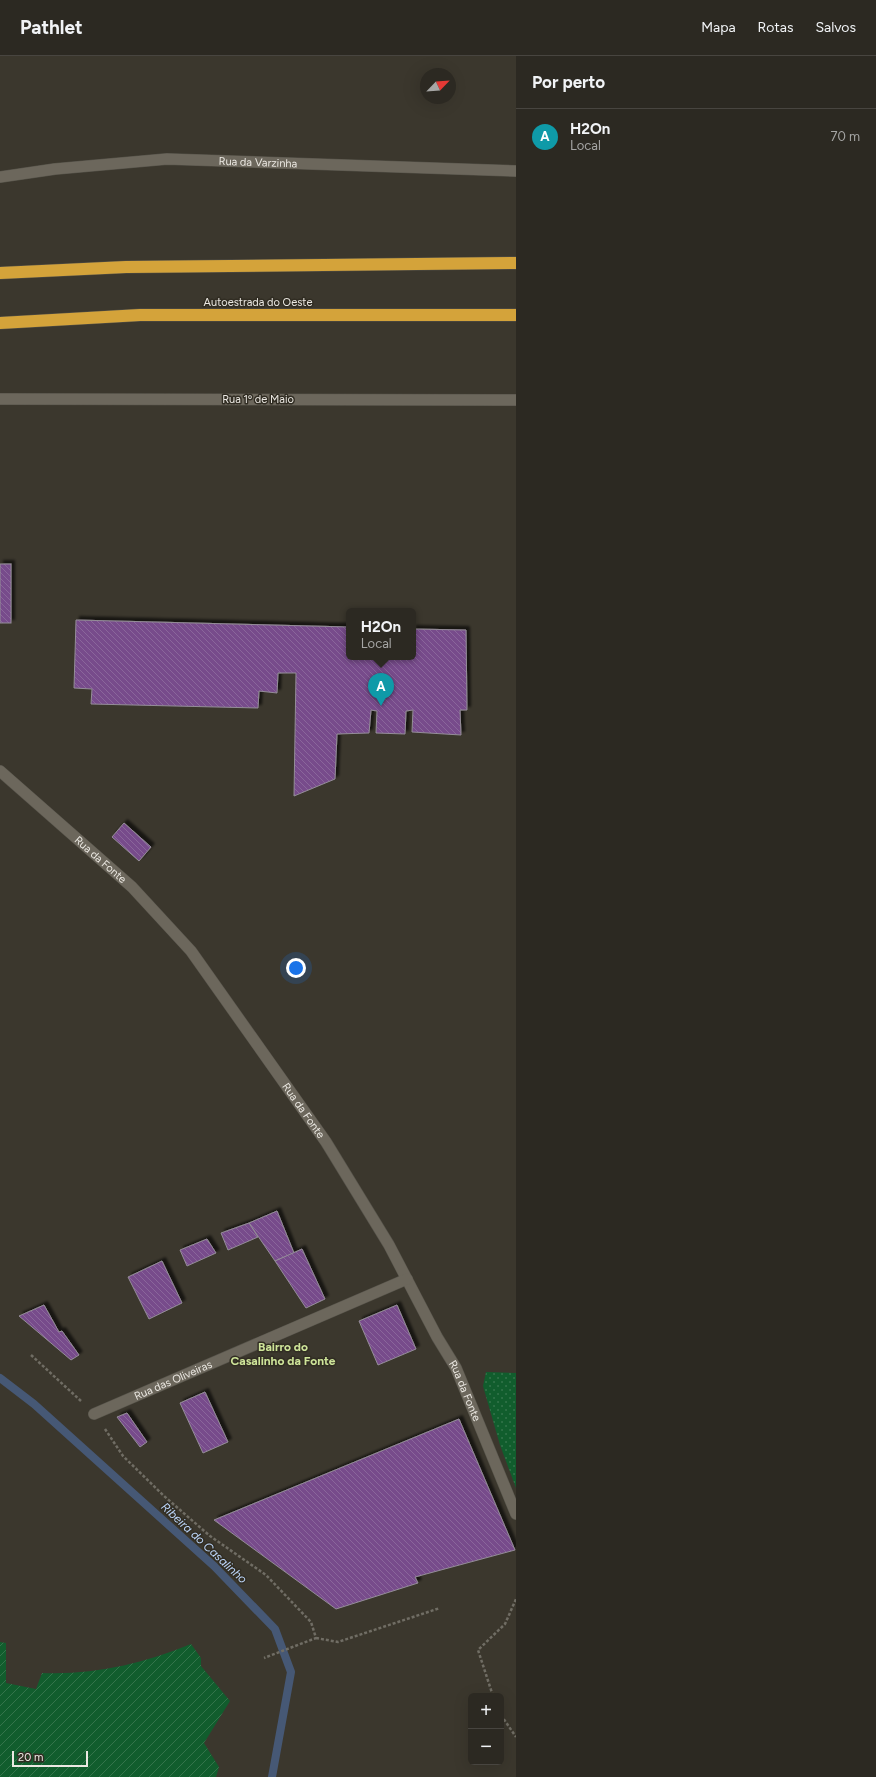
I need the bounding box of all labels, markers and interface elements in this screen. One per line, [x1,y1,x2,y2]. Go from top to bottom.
text: Pathlet [20,16,83,39]
text: Mapa [701,19,736,36]
text: Rotas [758,19,793,36]
text: Salvos [815,19,856,36]
north arrow [420,68,456,104]
text: Por perto [532,72,605,92]
text: H2On [570,120,610,138]
text: A [540,129,550,144]
text: 70 m [830,129,860,144]
text: Local [570,138,601,153]
street label: Rua da Varzinha [218,155,297,170]
street label: Autoestrada do Oeste [204,296,312,309]
street label: Rua 1º de Maio [222,393,294,406]
popup [346,608,416,660]
text: H2On [361,618,401,636]
text: Local [361,636,392,651]
pin: A [368,673,394,706]
street label: Rua da Fonte [72,834,129,886]
your location [286,958,306,978]
street label: Rua da Fonte [279,1081,327,1141]
district label: Bairro do Casalinho da Fonte [231,1340,336,1368]
street label: Rua das Oliveiras [132,1358,214,1403]
street label: Rua da Fonte [446,1358,483,1423]
water label: Ribeira do Casalinho [158,1500,250,1586]
map controls [468,1693,504,1765]
button: + [468,1693,504,1729]
button: − [468,1729,504,1765]
scale bar [12,1749,88,1768]
text: 20 m [18,1751,43,1764]

